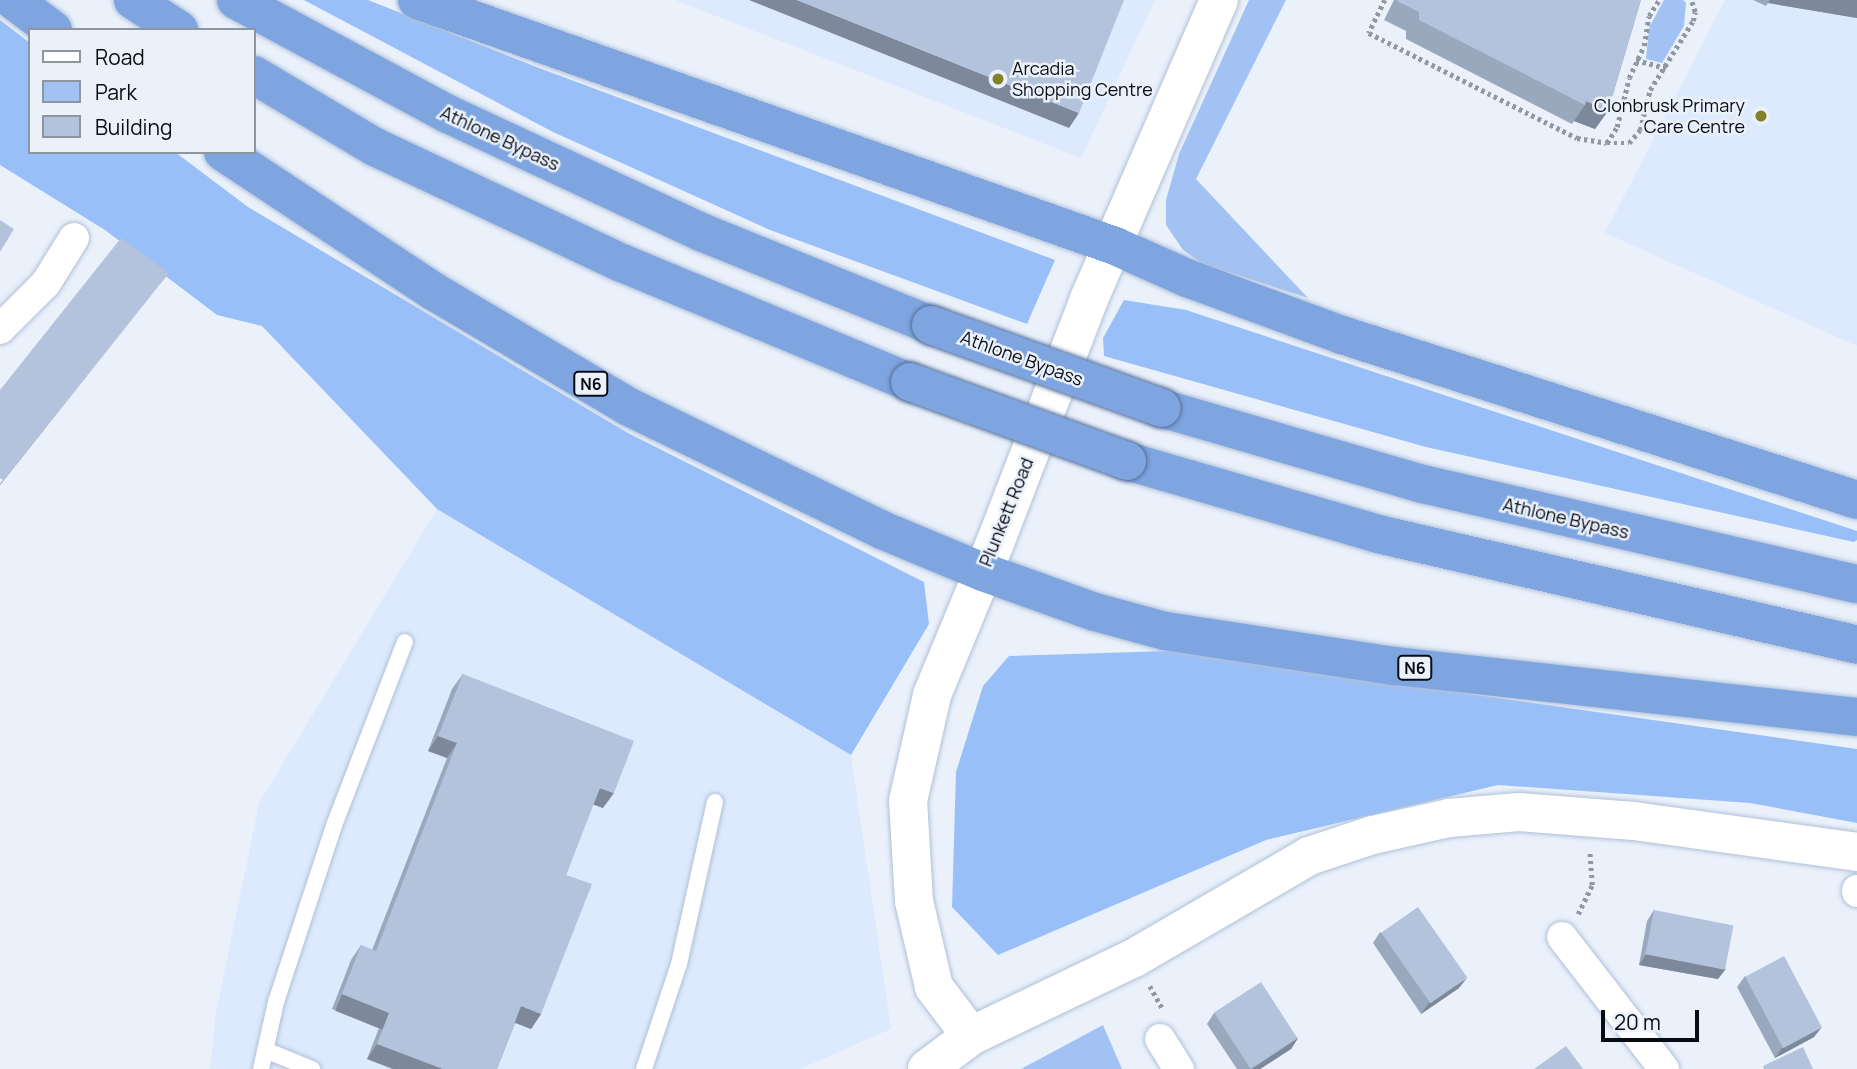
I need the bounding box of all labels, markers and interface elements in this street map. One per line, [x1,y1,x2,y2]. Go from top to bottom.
legend [28,28,256,154]
text: Road [95,43,145,71]
place label: Arcadia Shopping Centre [1012,58,1153,100]
marker: Arcadia Shopping Centre [990,71,1006,87]
text: Park [95,78,137,106]
place label: Clonbrusk Primary Care Centre [1594,95,1745,138]
street label: Athlone Bypass [437,101,563,175]
marker: Clonbrusk Primary Care Centre [1751,106,1771,126]
text: Building [95,113,172,141]
street label: Athlone Bypass [958,326,1086,390]
road number: N6 [572,372,610,396]
street label: Plunkett Road [974,454,1038,570]
street label: Athlone Bypass [1501,493,1631,543]
road number: N6 [1396,656,1434,680]
scale bar [1605,996,1703,1040]
text: 20 m [1614,1008,1661,1036]

